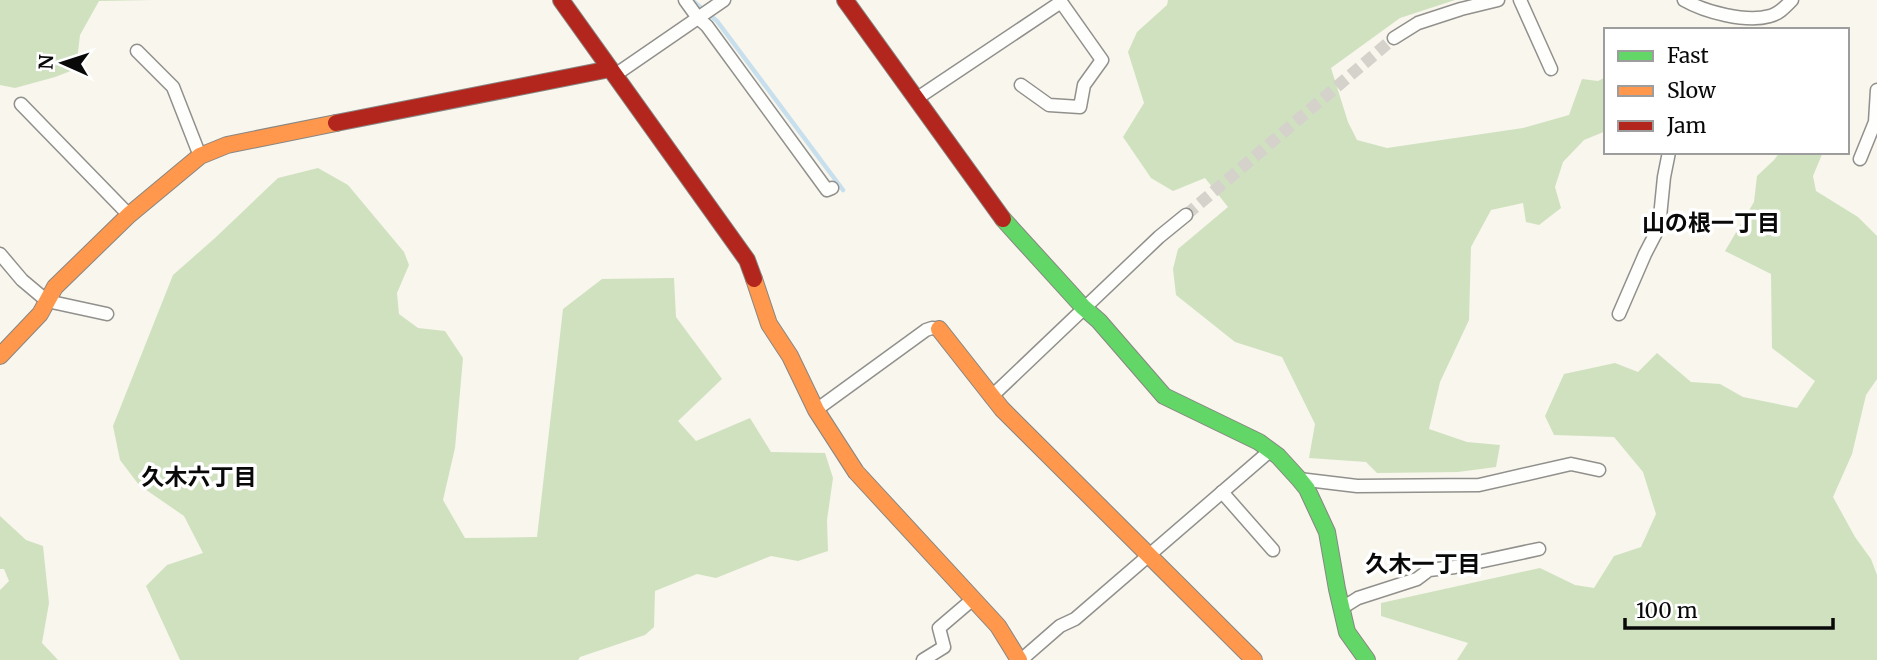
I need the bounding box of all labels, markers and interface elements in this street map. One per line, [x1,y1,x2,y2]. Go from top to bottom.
north arrow [28,28,98,98]
legend [1604,28,1849,154]
text: Fast [1667,42,1709,69]
text: N [34,54,58,70]
text: Slow [1667,77,1716,104]
text: Jam [1666,112,1706,139]
district label: 山の根一丁目 [1642,208,1780,237]
district label: 久木六丁目 [142,462,257,491]
district label: 久木一丁目 [1366,549,1481,578]
scale bar [1625,586,1833,630]
text: 100 m [1636,597,1698,624]

